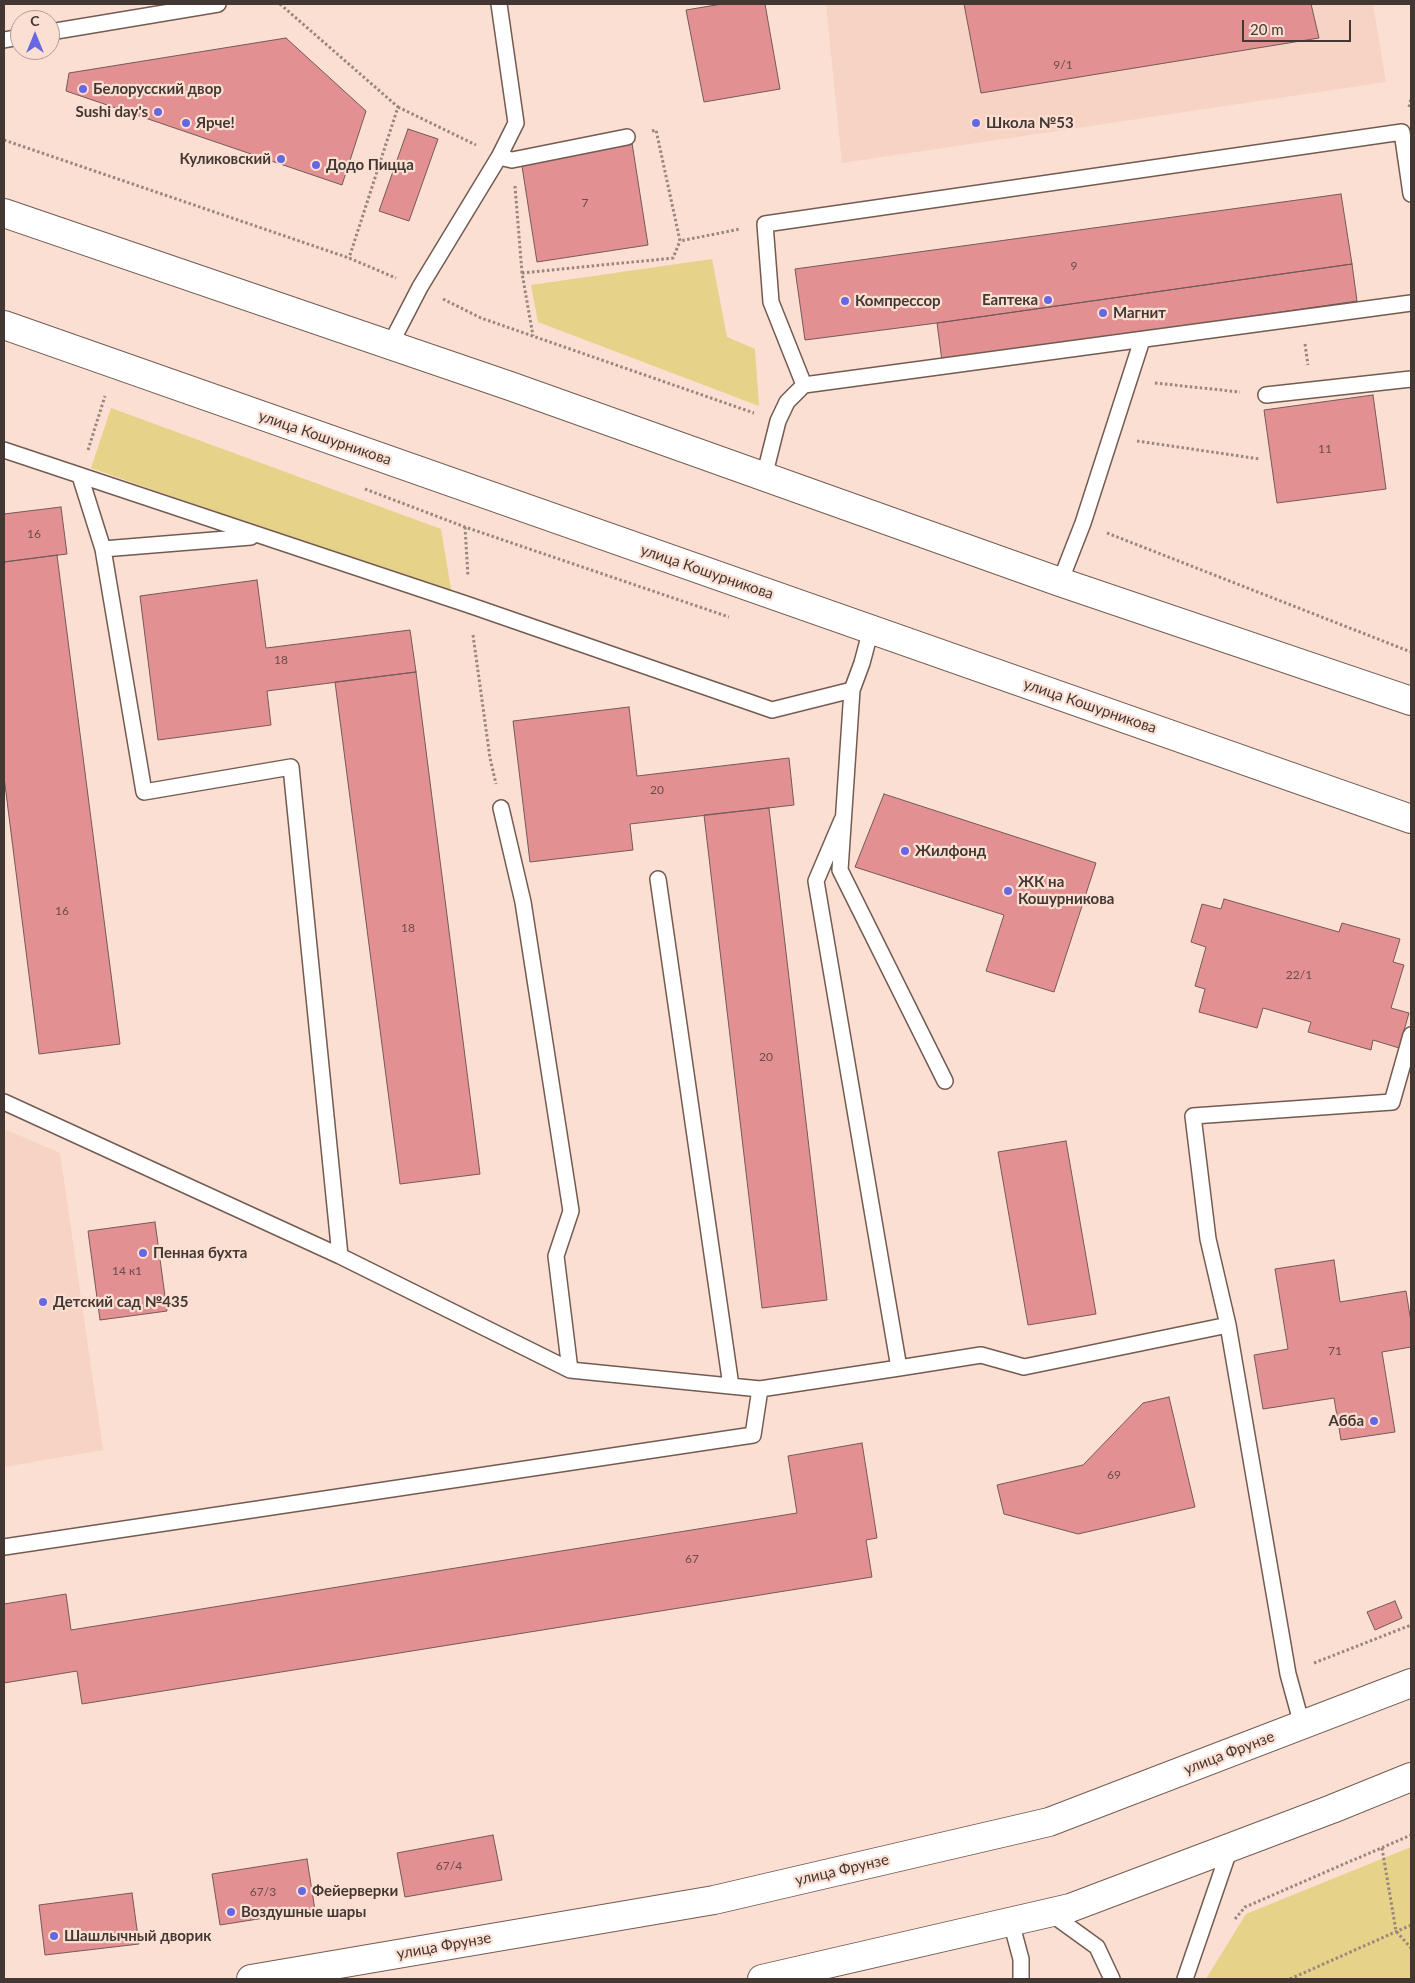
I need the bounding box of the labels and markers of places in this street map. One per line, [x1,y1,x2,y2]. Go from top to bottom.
place label: Белорусский двор [93,80,222,98]
marker: Белорусский двор [77,83,89,95]
place label: Sushi day's [76,103,148,121]
marker: Sushi day's [152,106,164,118]
place label: Ярче! [196,114,235,132]
place label: Школа №53 [986,114,1074,132]
marker: Ярче! [180,117,192,129]
marker: Школа №53 [970,117,982,129]
place label: Куликовский [180,150,271,168]
marker: Куликовский [275,153,287,165]
place label: Додо Пицца [326,156,414,174]
marker: Додо Пицца [310,159,322,171]
place label: Еаптека [982,291,1038,309]
place label: Компрессор [855,292,941,310]
marker: Еаптека [1042,294,1054,306]
marker: Компрессор [839,295,851,307]
place label: Магнит [1113,304,1166,322]
marker: Магнит [1097,307,1109,319]
place label: Жилфонд [915,842,986,860]
marker: Жилфонд [899,845,911,857]
place label: ЖК на Кошурникова [1018,873,1114,908]
marker: ЖК на Кошурникова [1002,885,1014,897]
place label: Пенная бухта [153,1244,247,1262]
marker: Пенная бухта [137,1247,149,1259]
place label: Детский сад №435 [53,1293,188,1311]
marker: Детский сад №435 [37,1296,49,1308]
place label: Абба [1329,1412,1364,1430]
marker: Абба [1368,1415,1380,1427]
place label: Фейерверки [312,1882,398,1900]
marker: Фейерверки [296,1885,308,1897]
place label: Воздушные шары [241,1903,366,1921]
marker: Воздушные шары [225,1906,237,1918]
place label: Шашлычный дворик [64,1927,211,1945]
marker: Шашлычный дворик [48,1930,60,1942]

